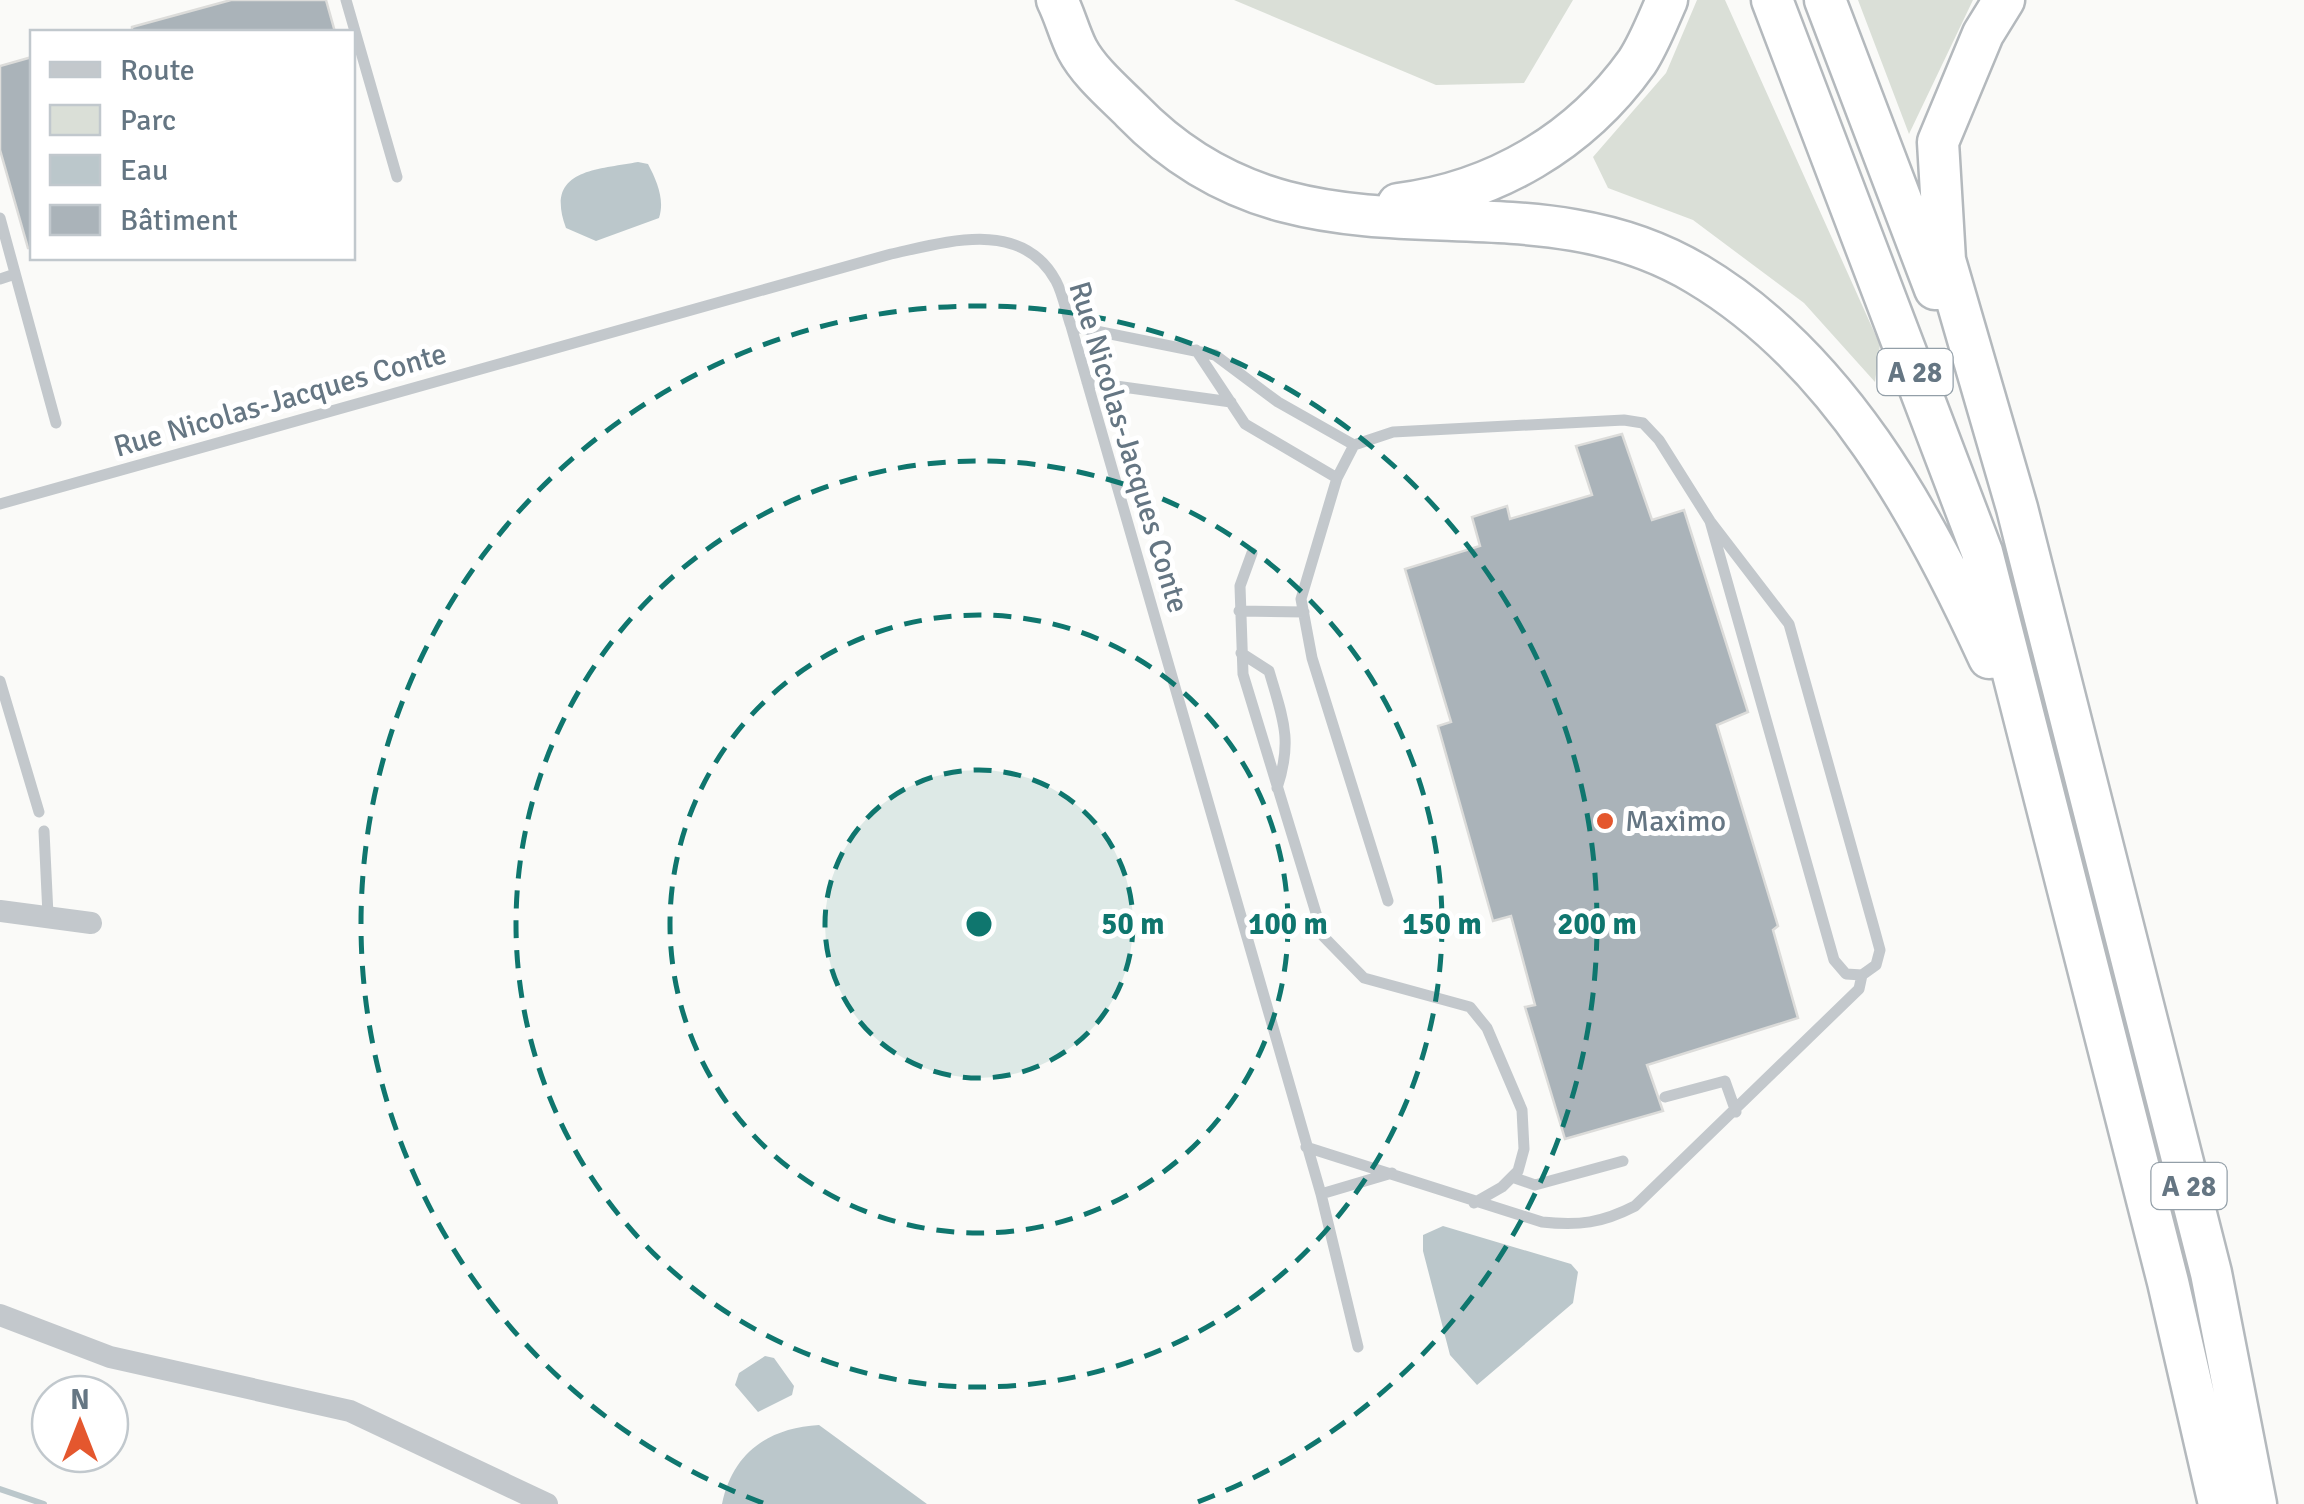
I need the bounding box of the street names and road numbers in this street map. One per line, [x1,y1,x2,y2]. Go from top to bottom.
street label: Rue Nicolas-Jacques Conte [1060,277,1197,617]
street label: Rue Nicolas-Jacques Conte [109,335,451,466]
road number: A 28 [1878,349,1952,395]
road number: A 28 [2152,1163,2226,1209]

